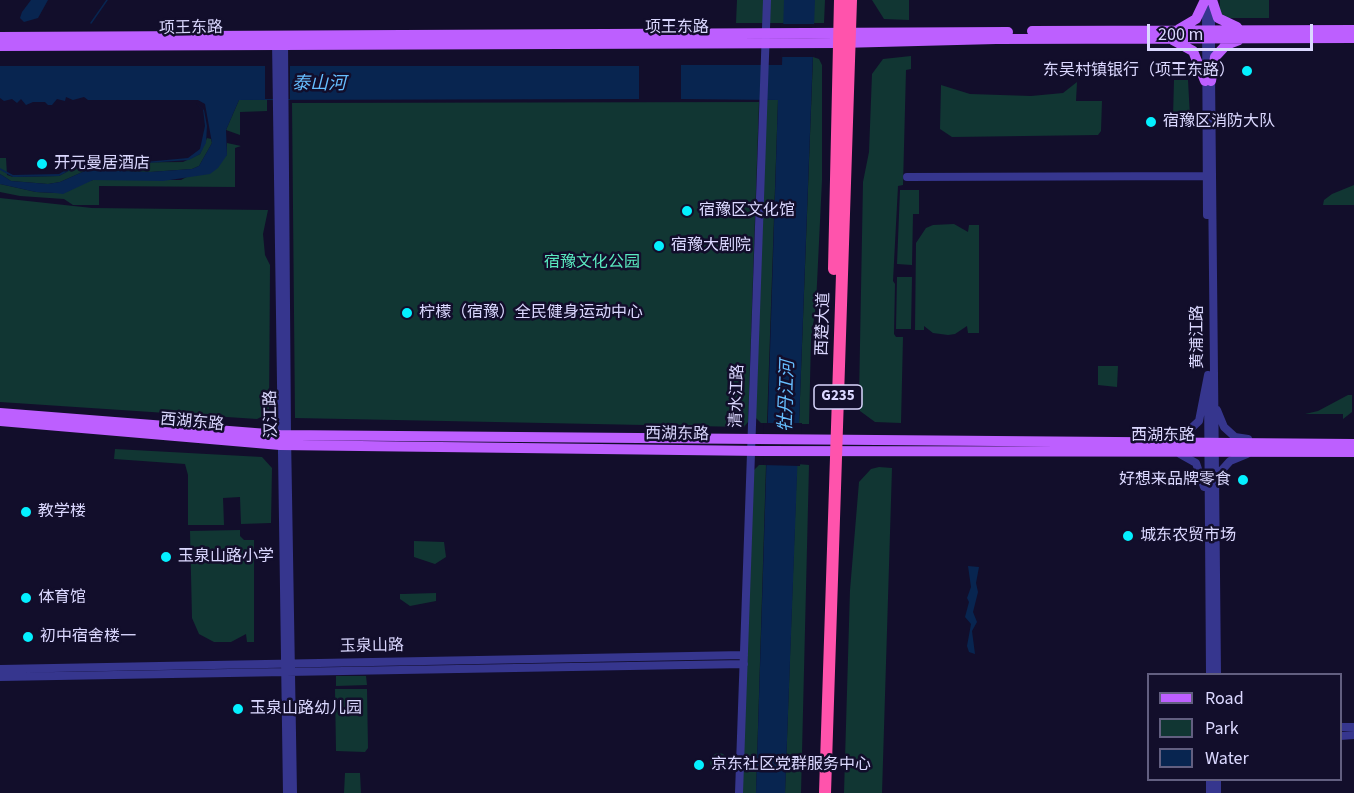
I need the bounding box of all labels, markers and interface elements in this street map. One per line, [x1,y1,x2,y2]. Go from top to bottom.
scale bar [1150,12,1316,50]
street label: 项王东路 [645,18,709,38]
street label: 项王东路 [159,19,223,39]
text: 200 m [1158,22,1203,47]
place label: 东吴村镇银行（项王东路） [1043,61,1235,81]
marker: 东吴村镇银行（项王东路） [1240,64,1254,78]
water label: 泰山河 [292,74,346,96]
place label: 宿豫区消防大队 [1163,112,1275,132]
marker: 宿豫区消防大队 [1144,115,1158,129]
place label: 开元曼居酒店 [54,154,150,174]
marker: 开元曼居酒店 [35,157,49,171]
place label: 宿豫区文化馆 [699,201,795,221]
marker: 宿豫区文化馆 [680,204,694,218]
place label: 宿豫大剧院 [671,236,751,256]
marker: 宿豫大剧院 [652,239,666,253]
park label: 宿豫文化公园 [544,253,640,273]
street label: 西楚大道 [813,292,835,356]
place label: 柠檬（宿豫）全民健身运动中心 [419,303,643,323]
street label: 黄浦江路 [1188,305,1208,369]
marker: 柠檬（宿豫）全民健身运动中心 [400,306,414,320]
water label: 牡丹江河 [776,360,800,432]
street label: 清水江路 [727,364,749,428]
road number: G235 [814,385,862,409]
street label: 汉江路 [262,390,282,438]
street label: 西湖东路 [159,411,225,435]
street label: 西湖东路 [645,425,709,445]
street label: 西湖东路 [1131,426,1195,446]
place label: 好想来品牌零食 [1119,470,1231,490]
marker: 好想来品牌零食 [1236,473,1250,487]
place label: 教学楼 [38,502,86,522]
marker: 教学楼 [19,505,33,519]
place label: 城东农贸市场 [1140,526,1236,546]
marker: 城东农贸市场 [1121,529,1135,543]
place label: 玉泉山路小学 [178,547,274,567]
marker: 玉泉山路小学 [159,550,173,564]
place label: 体育馆 [38,588,86,608]
marker: 体育馆 [19,591,33,605]
place label: 初中宿舍楼一 [40,627,136,647]
marker: 初中宿舍楼一 [21,630,35,644]
street label: 玉泉山路 [340,637,404,657]
legend [1147,673,1342,781]
text: Road [1205,686,1244,711]
place label: 玉泉山路幼儿园 [250,699,362,719]
marker: 玉泉山路幼儿园 [231,702,245,716]
text: Park [1205,716,1239,741]
text: Water [1205,746,1249,771]
place label: 京东社区党群服务中心 [711,755,871,775]
marker: 京东社区党群服务中心 [692,758,706,772]

